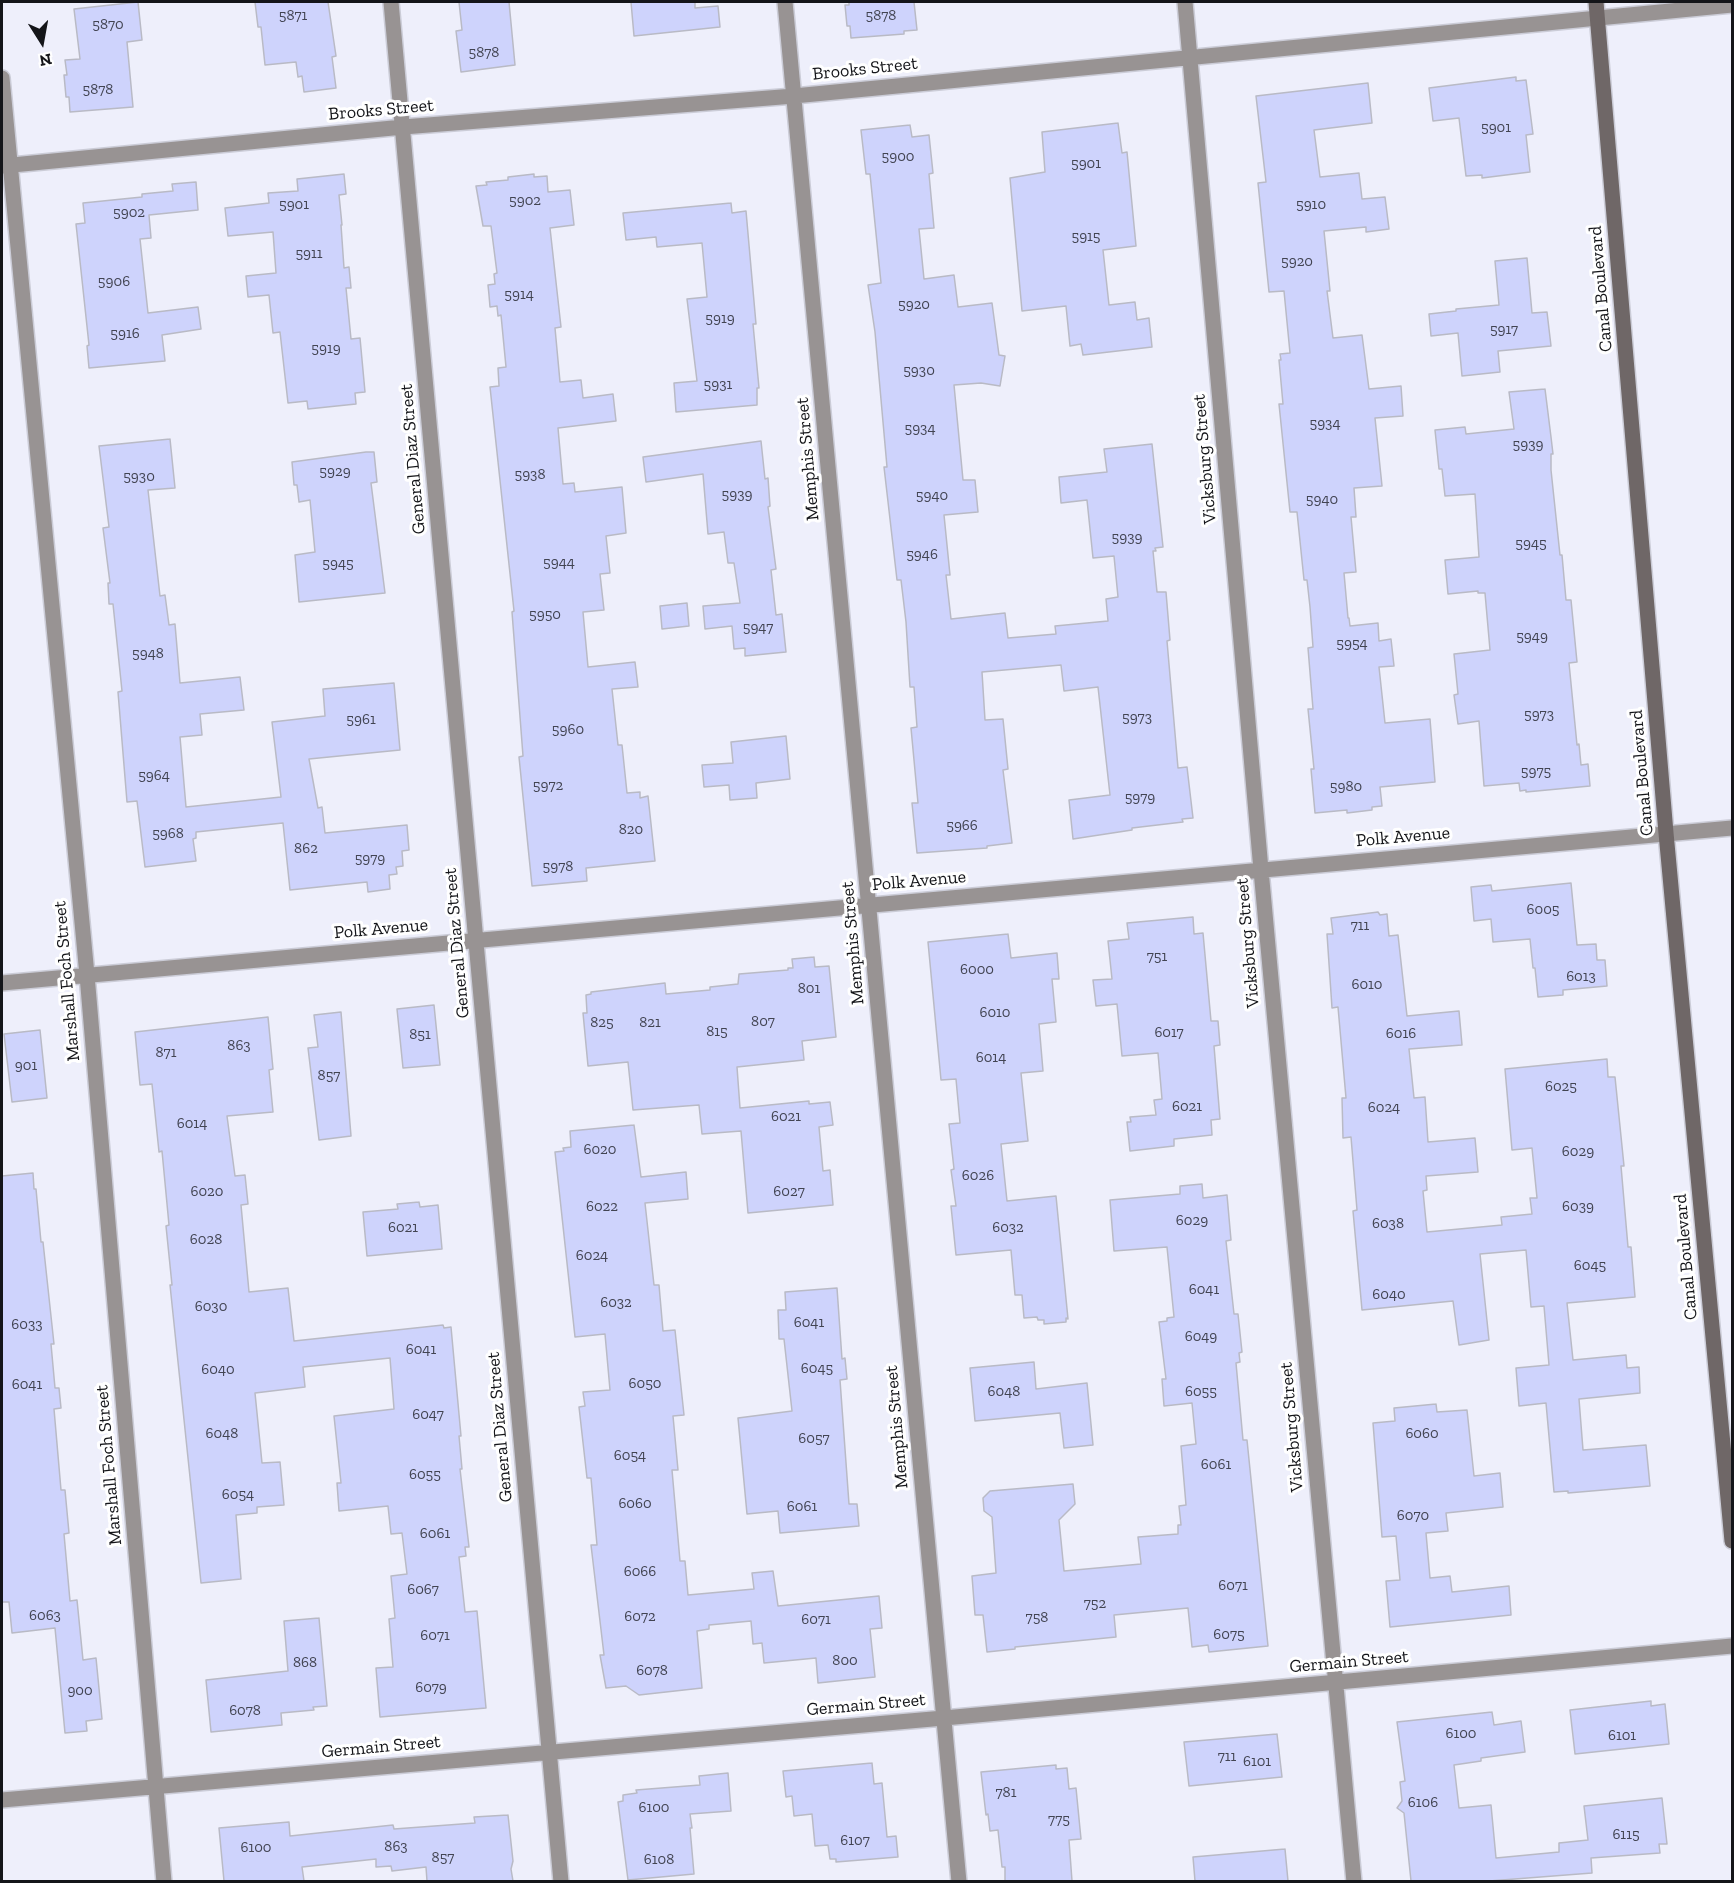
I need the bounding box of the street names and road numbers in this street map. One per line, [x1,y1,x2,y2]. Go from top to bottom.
street label: Brooks Street [811,53,919,85]
street label: Brooks Street [327,95,435,125]
street label: Canal Boulevard [1585,225,1617,353]
street label: General Diaz Street [396,383,430,535]
street label: Vicksburg Street [1189,393,1221,525]
street label: Memphis Street [792,396,824,522]
street label: Canal Boulevard [1626,709,1658,837]
street label: Polk Avenue [1355,822,1451,852]
street label: Polk Avenue [871,866,967,896]
street label: General Diaz Street [440,867,474,1019]
street label: Vicksburg Street [1232,877,1264,1009]
street label: Memphis Street [837,880,869,1006]
street label: Marshall Foch Street [49,900,85,1062]
street label: Polk Avenue [333,914,429,944]
street label: Canal Boulevard [1670,1193,1702,1321]
street label: General Diaz Street [483,1351,517,1503]
street label: Vicksburg Street [1276,1361,1308,1493]
street label: Memphis Street [881,1364,913,1490]
street label: Marshall Foch Street [91,1384,127,1546]
street label: Germain Street [1289,1646,1409,1678]
street label: Germain Street [806,1689,926,1721]
street label: Germain Street [321,1731,441,1763]

